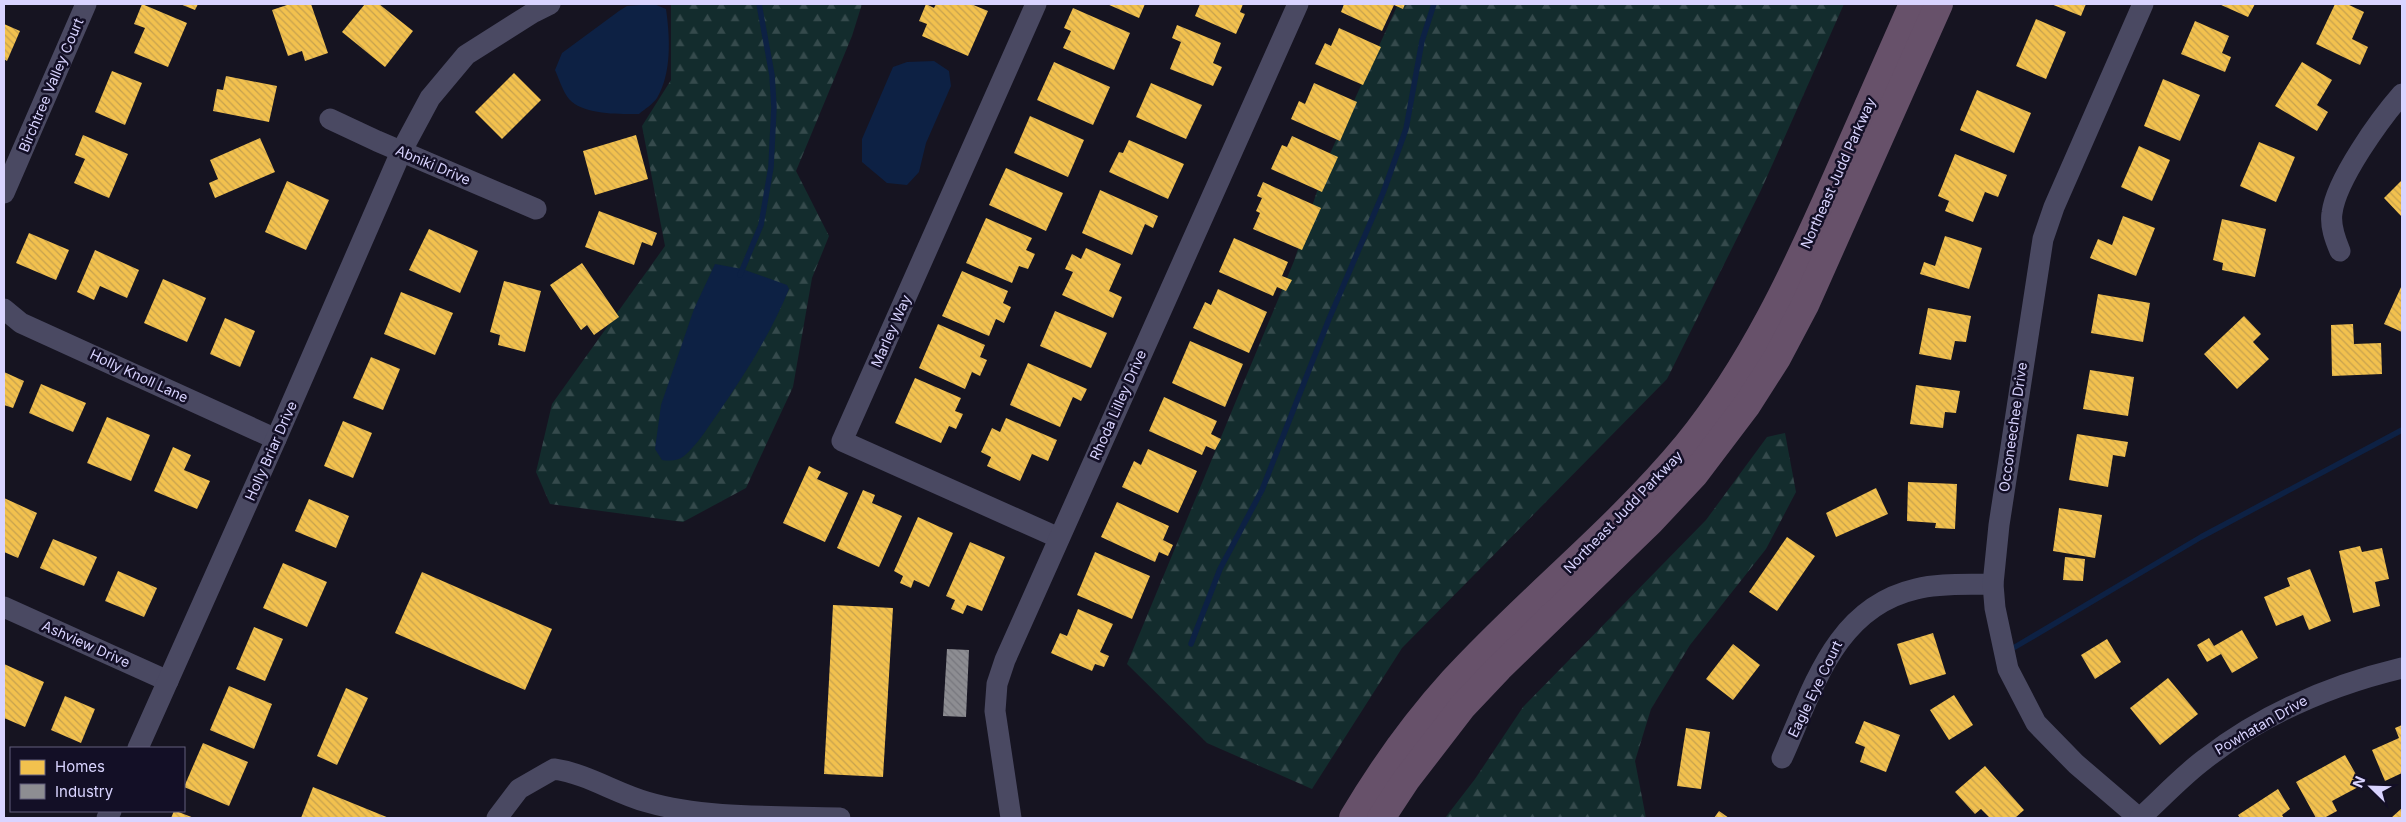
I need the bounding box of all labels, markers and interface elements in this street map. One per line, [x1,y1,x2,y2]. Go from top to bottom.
street label: Birchtree Valley Court [15,15,87,154]
street label: Northeast Judd Parkway [1796,94,1879,251]
street label: Abniki Drive [393,141,473,188]
street label: Marley Way [867,292,914,370]
street label: Holly Knoll Lane [87,345,191,406]
street label: Rhoda Lilley Drive [1086,347,1149,462]
street label: Occoneechee Drive [1995,361,2030,493]
street label: Holly Briar Drive [241,398,300,503]
street label: Northeast Judd Parkway [1560,447,1686,576]
street label: Ashview Drive [40,617,133,671]
street label: Eagle Eye Court [1784,637,1845,740]
street label: Powhatan Drive [2211,691,2310,758]
legend [10,747,185,812]
text: Homes [55,757,105,776]
north arrow [2346,762,2396,812]
text: N [2349,773,2368,790]
text: Industry [55,782,114,801]

